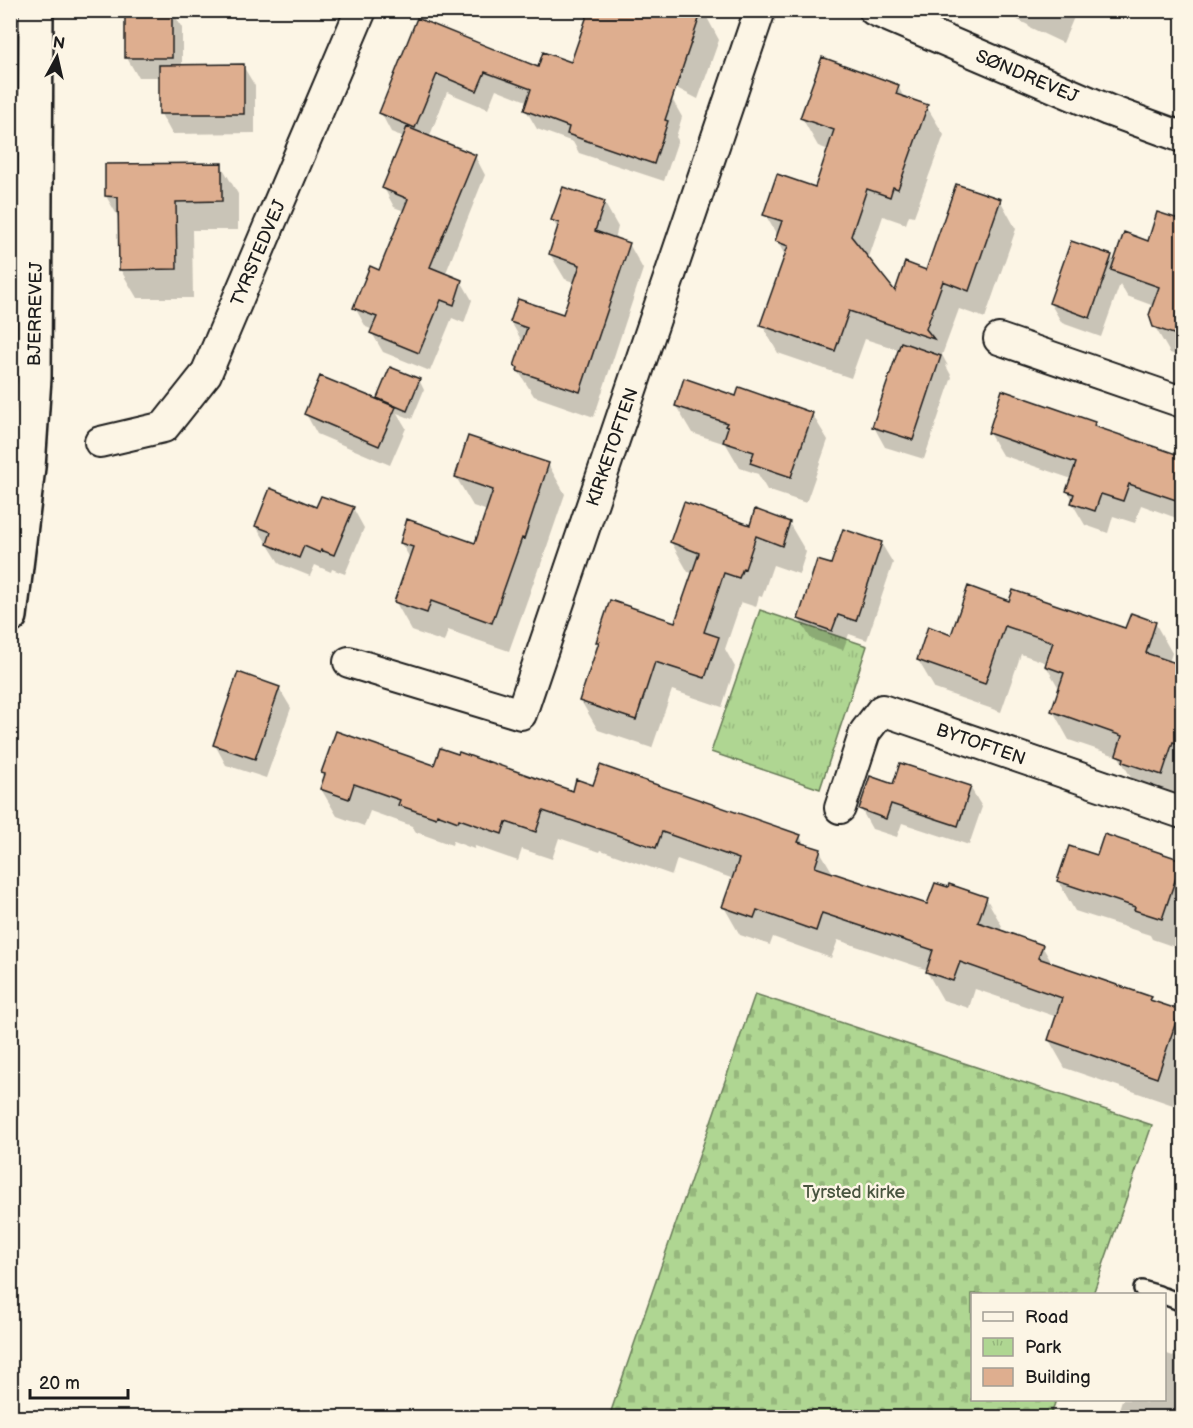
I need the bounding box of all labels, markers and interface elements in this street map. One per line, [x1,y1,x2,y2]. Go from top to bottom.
north arrow [27,27,87,87]
text: N [52,33,66,54]
street label: SØNDREVEJ [973,45,1081,108]
street label: TYRSTEDVEJ [227,197,290,309]
street label: BJERREVEJ [24,262,47,366]
street label: KIRKETOFTEN [582,385,643,509]
street label: BYTOFTEN [933,719,1028,770]
park label: Tyrsted kirke [803,1182,906,1203]
legend [971,1293,1166,1401]
text: Road [1025,1307,1069,1328]
text: Park [1025,1337,1061,1358]
scale bar [30,1362,128,1400]
text: Building [1025,1367,1091,1388]
text: 20 m [39,1373,80,1394]

